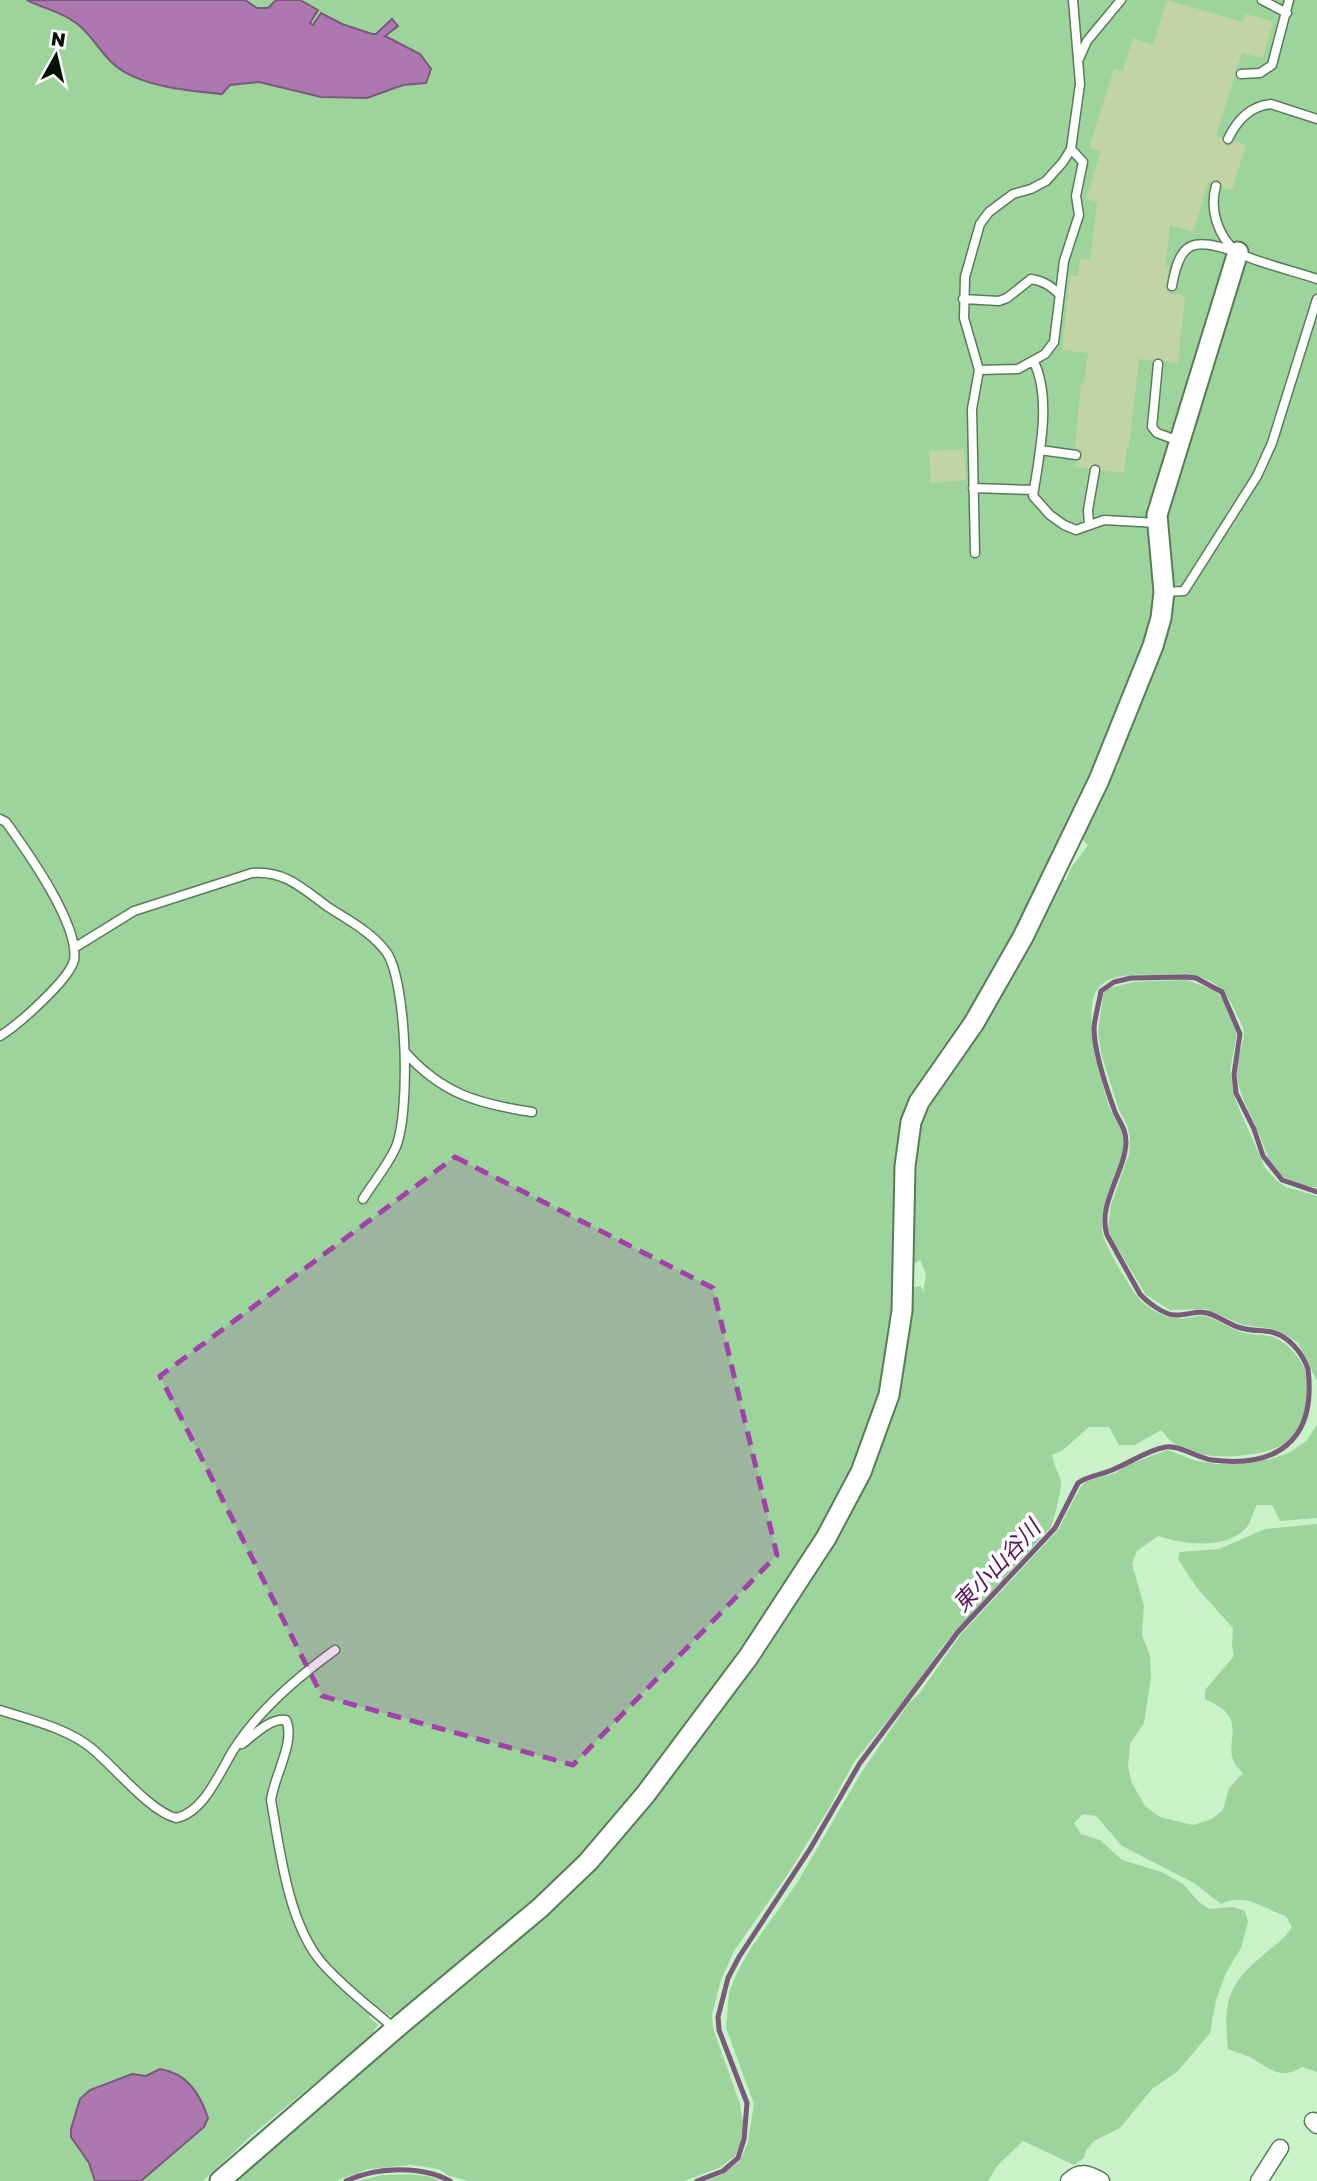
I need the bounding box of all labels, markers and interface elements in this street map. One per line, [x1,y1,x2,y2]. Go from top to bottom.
north arrow [21,21,91,91]
text: N [50,26,67,51]
water label: 東小山谷川 [947,1511,1047,1617]

